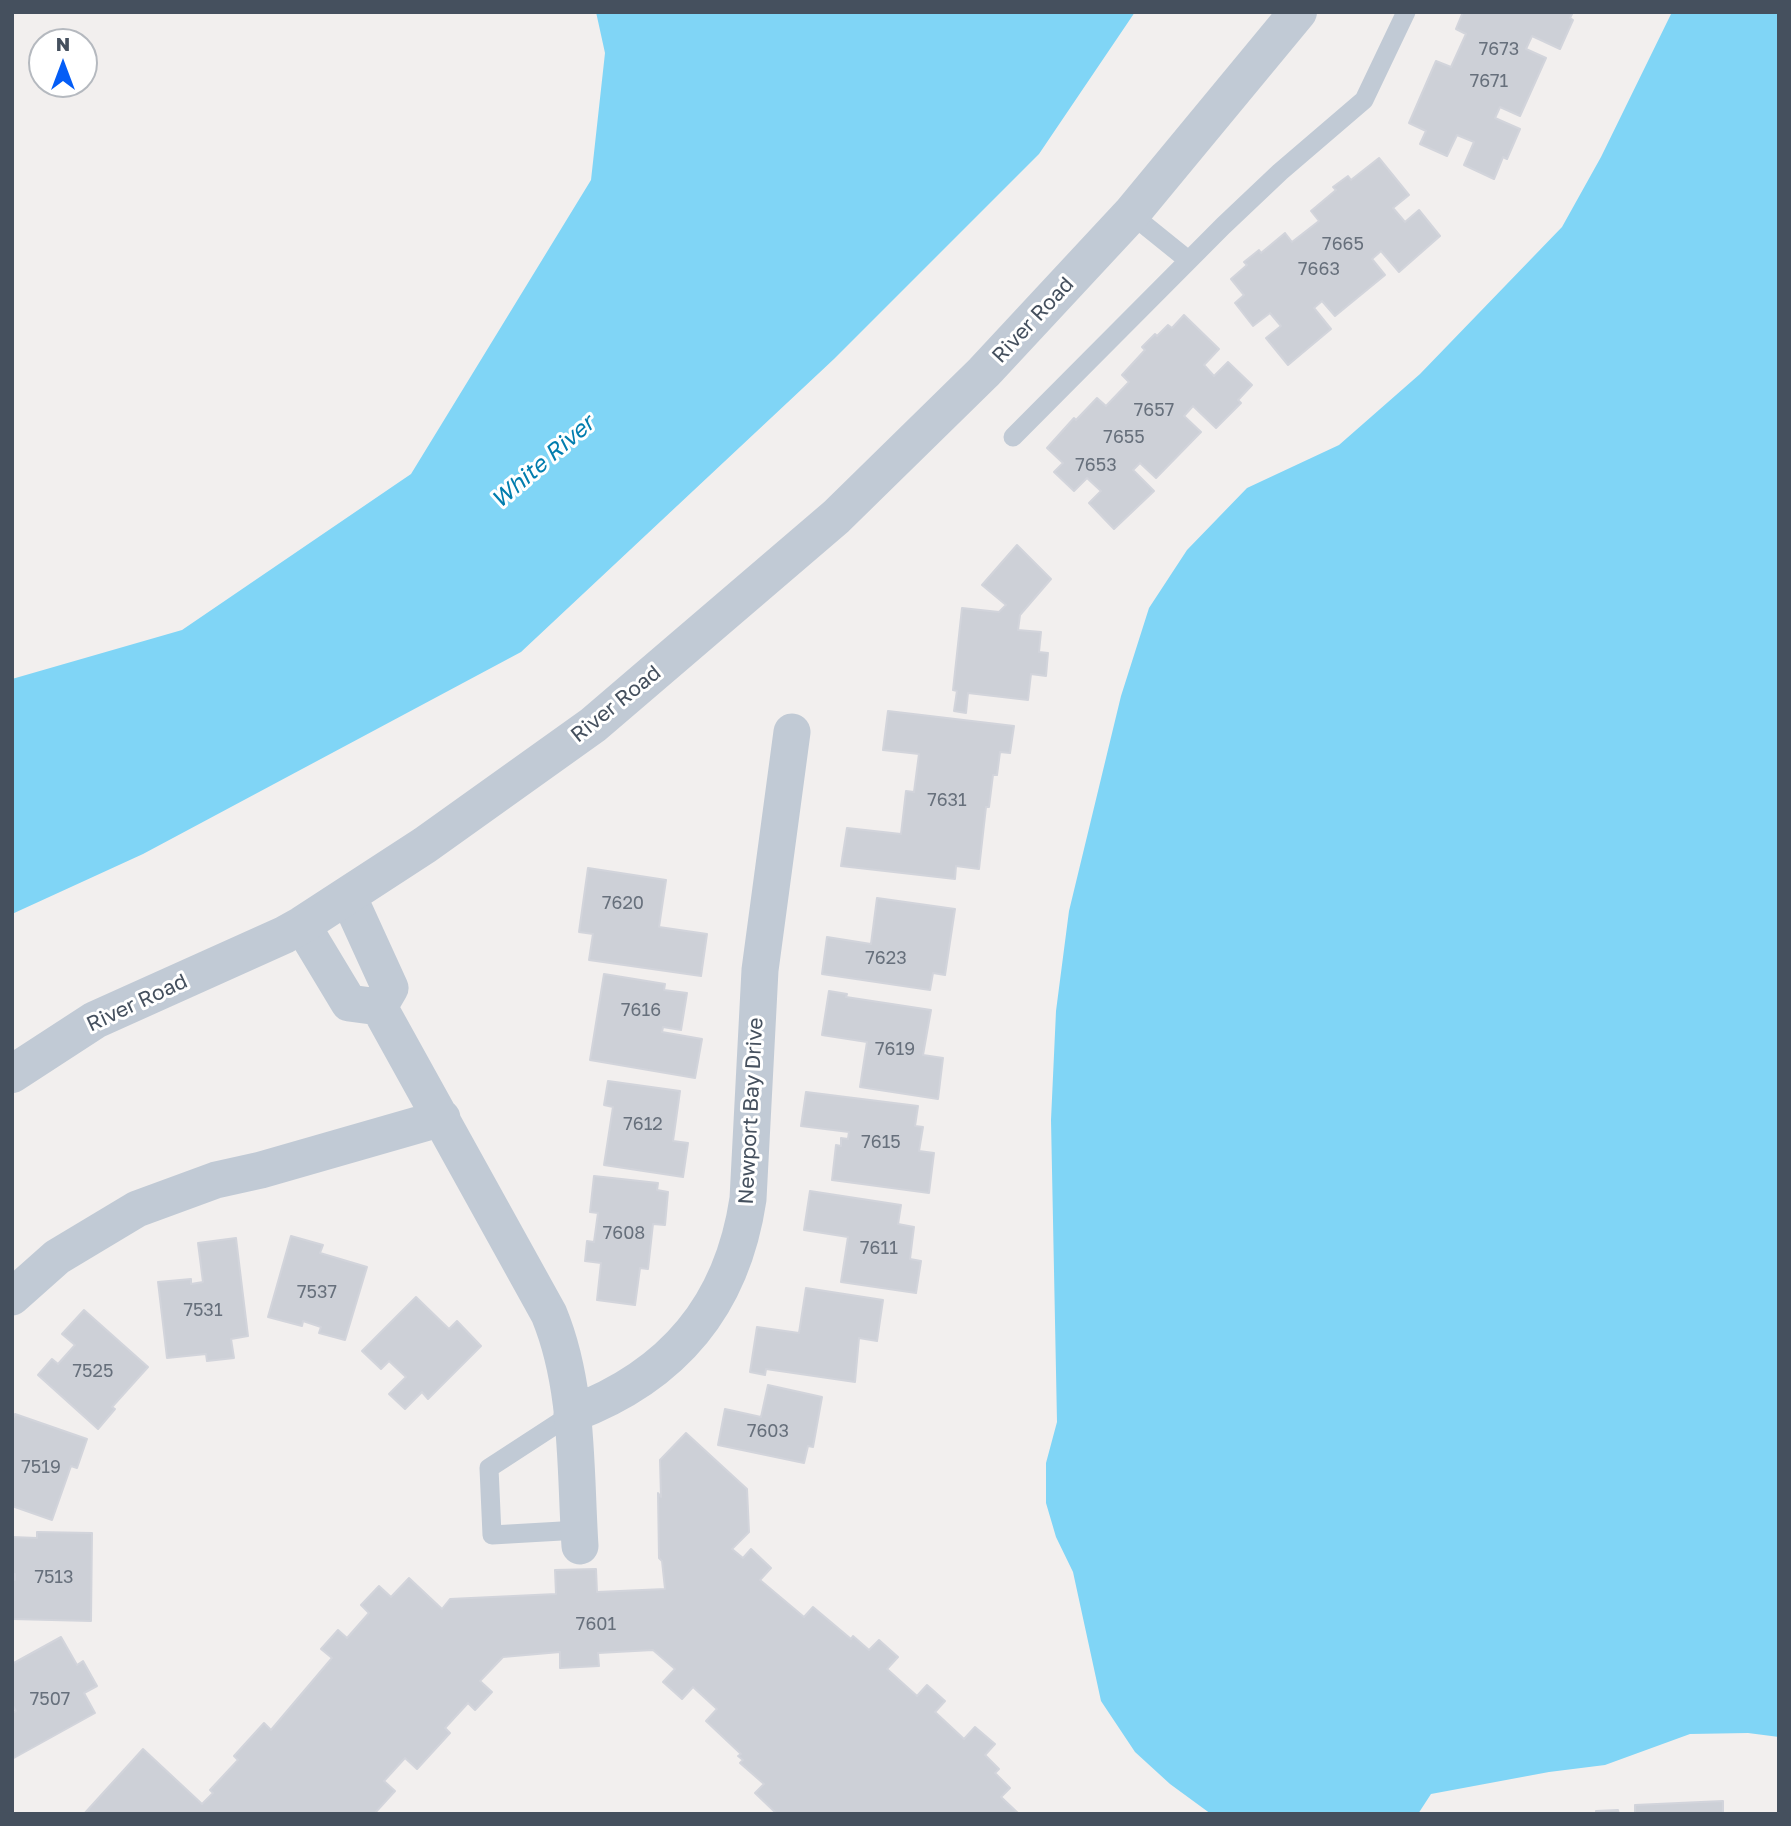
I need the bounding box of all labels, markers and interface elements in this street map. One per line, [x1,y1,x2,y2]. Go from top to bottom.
north arrow [28,28,98,98]
text: N [56,32,70,55]
house number: 7673 [1479,38,1519,60]
house number: 7671 [1470,70,1508,92]
house number: 7665 [1322,233,1364,255]
house number: 7663 [1298,258,1340,280]
street label: River Road [987,272,1079,368]
house number: 7657 [1134,399,1174,421]
water label: White River [486,410,600,514]
house number: 7655 [1103,426,1145,448]
house number: 7653 [1075,454,1117,476]
street label: River Road [566,660,666,748]
house number: 7631 [927,789,967,811]
house number: 7620 [602,892,644,914]
house number: 7623 [865,947,907,969]
street label: River Road [83,969,191,1037]
house number: 7616 [621,999,661,1021]
street label: Newport Bay Drive [734,1017,768,1205]
house number: 7619 [875,1038,915,1060]
house number: 7612 [623,1113,663,1135]
house number: 7615 [861,1131,901,1153]
house number: 7608 [603,1222,645,1244]
house number: 7611 [860,1237,898,1259]
house number: 7537 [297,1281,337,1303]
house number: 7531 [183,1299,223,1321]
house number: 7525 [73,1360,113,1382]
house number: 7603 [747,1420,789,1442]
house number: 7519 [21,1456,61,1478]
house number: 7513 [34,1566,74,1588]
house number: 7601 [576,1613,616,1635]
house number: 7507 [30,1688,70,1710]

